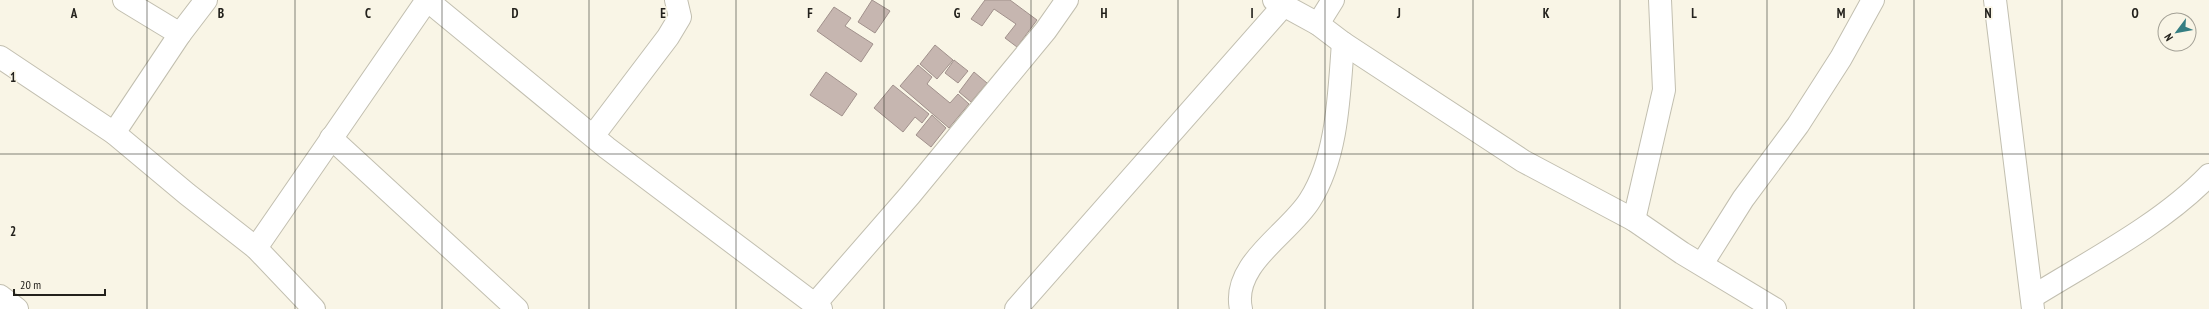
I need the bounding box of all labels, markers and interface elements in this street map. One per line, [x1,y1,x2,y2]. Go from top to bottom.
text: A [70,5,78,22]
text: B [218,5,224,22]
text: C [365,5,371,22]
text: D [512,5,519,22]
text: E [660,5,666,22]
text: F [807,5,813,22]
text: G [954,5,961,22]
text: H [1101,5,1108,22]
text: I [1250,5,1254,22]
text: J [1396,5,1401,22]
text: K [1543,5,1550,22]
text: L [1691,5,1697,22]
text: M [1837,5,1846,22]
text: N [1984,5,1992,22]
text: O [2131,5,2139,22]
north arrow [2157,12,2197,52]
text: N [2161,31,2176,44]
text: 1 [10,69,16,86]
text: 2 [10,223,16,240]
scale bar [14,271,105,297]
text: 20 m [20,277,41,292]

